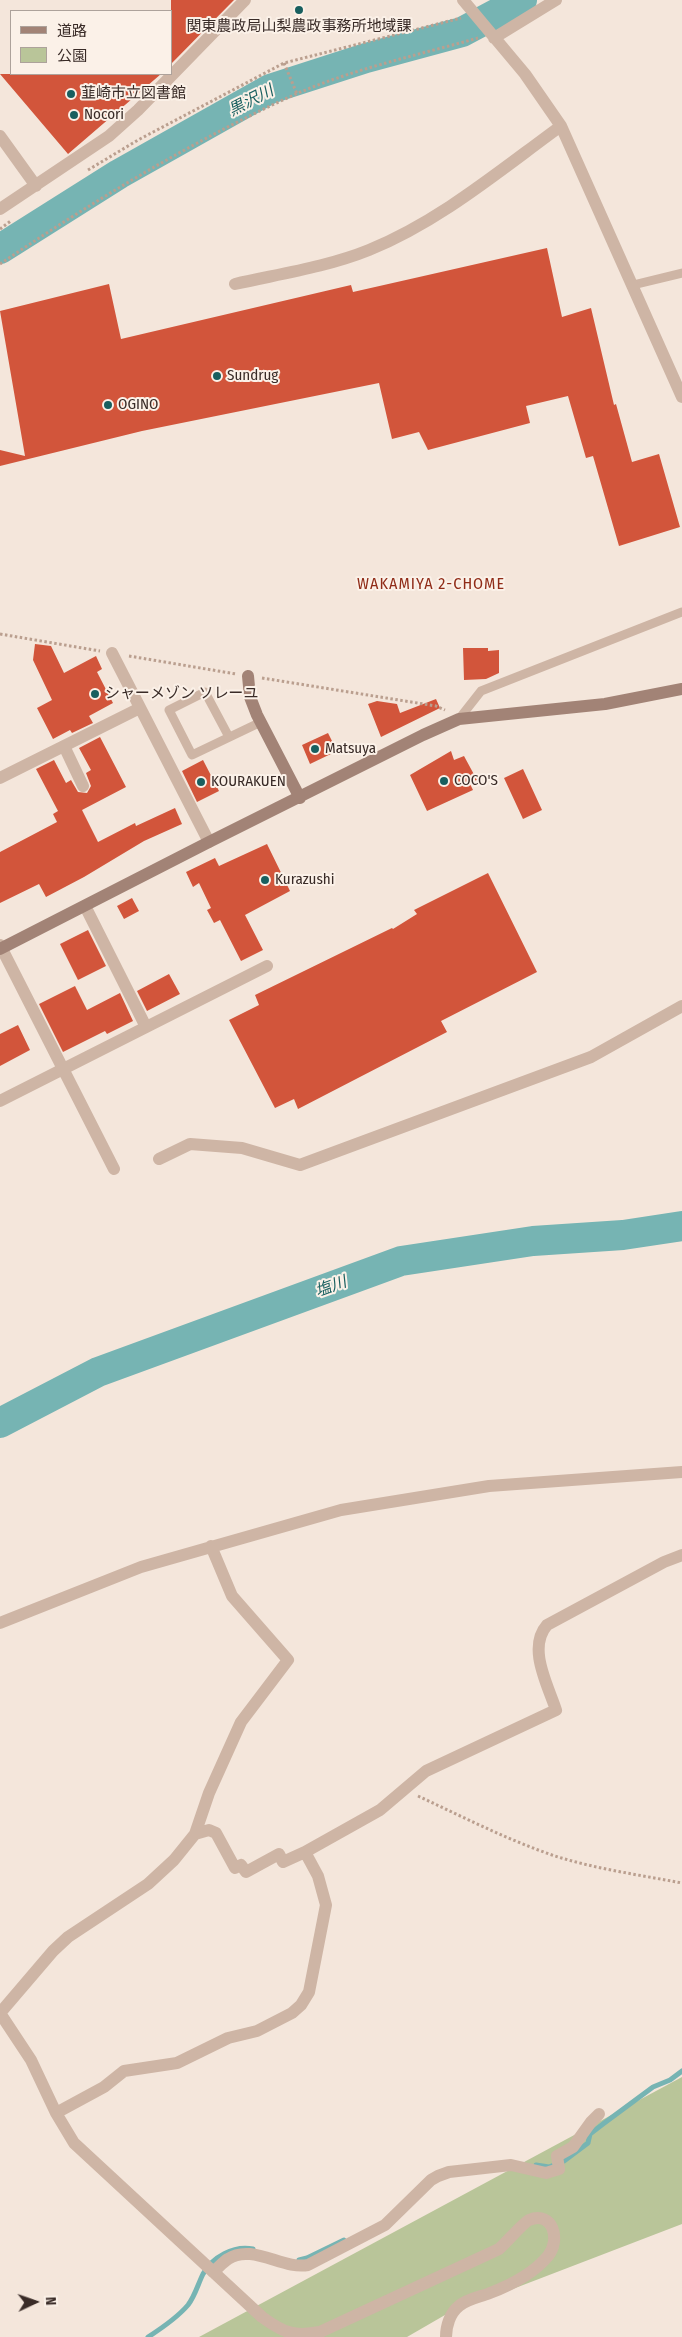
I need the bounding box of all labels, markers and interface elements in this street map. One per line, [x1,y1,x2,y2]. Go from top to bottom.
marker: 関東農政局山梨農政事務所地域課 [293,4,305,16]
legend [10,10,172,75]
place label: 関東農政局山梨農政事務所地域課 [187,18,411,36]
text: 道路 [57,22,87,40]
text: 公園 [57,47,87,65]
water label: 黒沢川 [225,82,277,120]
place label: 韮崎市立図書館 [81,85,186,103]
marker: 韮崎市立図書館 [65,88,77,100]
place label: Nocori [84,106,124,124]
marker: Nocori [68,109,80,121]
place label: Sundrug [227,367,278,385]
marker: Sundrug [211,370,223,382]
place label: OGINO [118,396,158,414]
marker: OGINO [102,399,114,411]
district label: WAKAMIYA 2-CHOME [355,575,507,595]
place label: シャーメゾン ソレーユ [105,685,259,703]
marker: シャーメゾン ソレーユ [89,688,101,700]
place label: Matsuya [325,740,376,758]
marker: Matsuya [309,743,321,755]
place label: COCO'S [454,772,498,790]
place label: KOURAKUEN [211,773,286,791]
marker: COCO'S [438,775,450,787]
marker: KOURAKUEN [195,776,207,788]
place label: Kurazushi [275,871,335,889]
marker: Kurazushi [259,874,271,886]
water label: 塩川 [313,1273,349,1301]
north arrow [10,2277,60,2327]
text: N [42,2297,59,2306]

